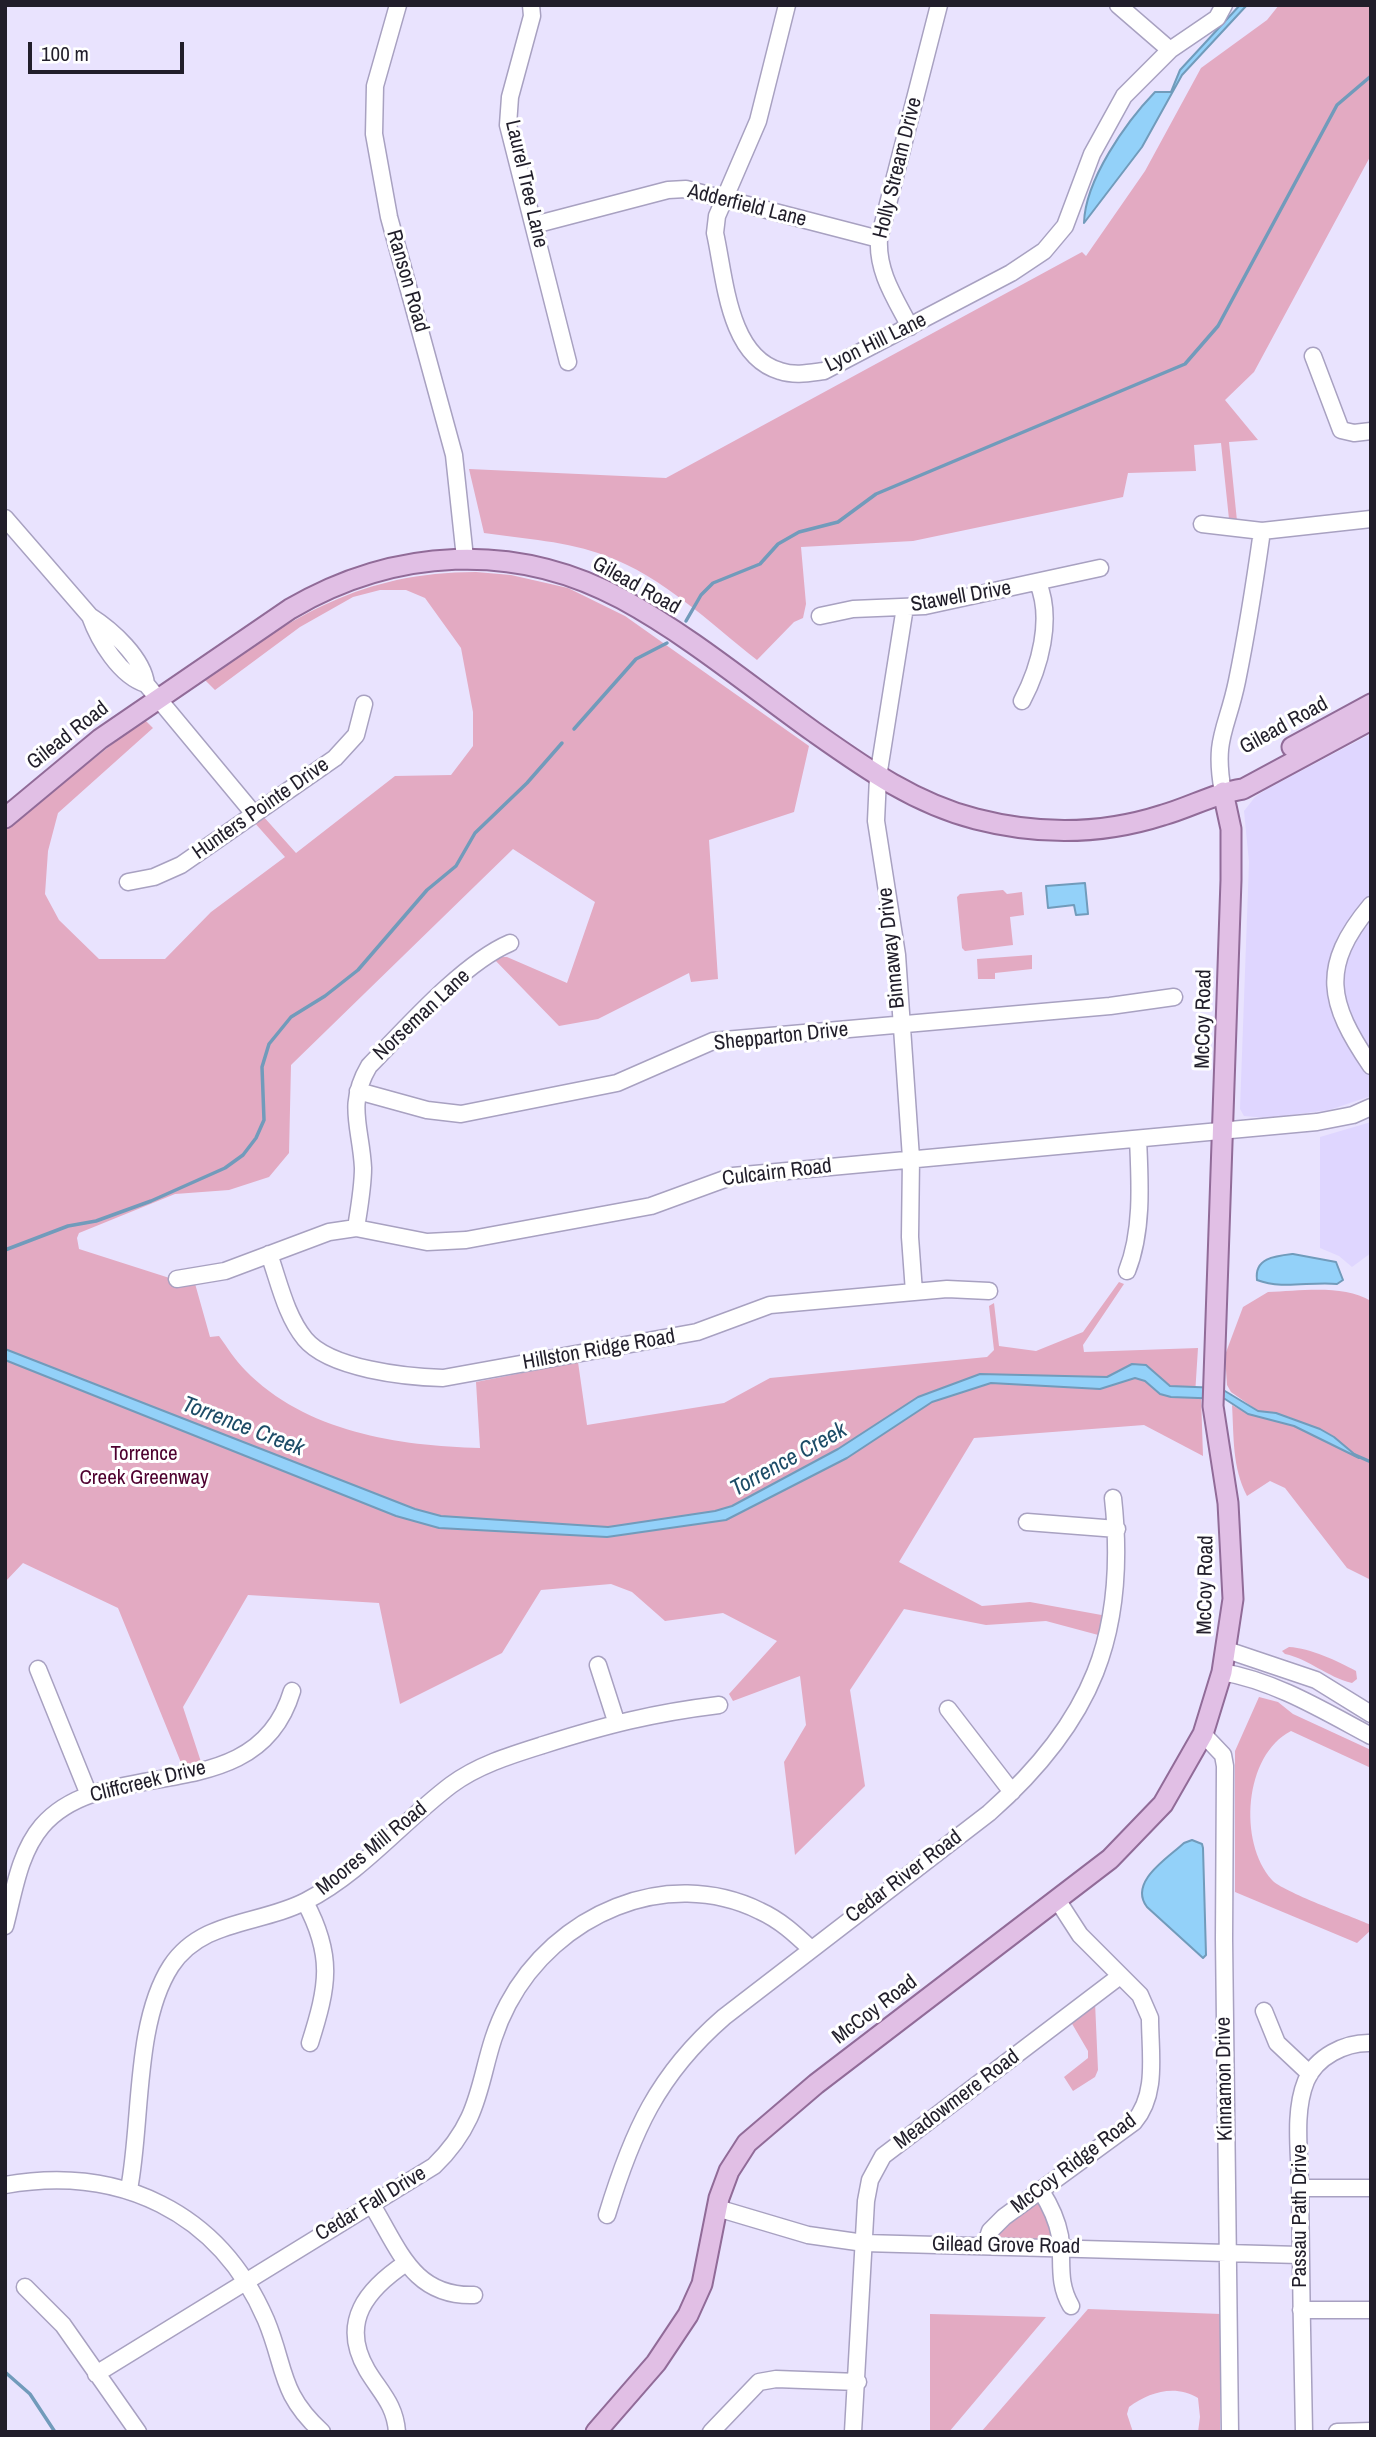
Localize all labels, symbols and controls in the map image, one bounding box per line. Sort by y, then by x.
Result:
scale bar [32,28,187,72]
text: 100 m [41,39,89,68]
street label: Holly Stream Drive [868,95,928,241]
street label: Laurel Tree Lane [499,118,553,250]
street label: Adderfield Lane [685,179,809,233]
street label: Ranson Road [380,227,434,335]
street label: Lyon Hill Lane [821,308,931,378]
street label: Gilead Road [588,552,684,620]
street label: Stawell Drive [909,576,1013,618]
street label: Gilead Road [1236,692,1332,760]
street label: Gilead Road [22,696,114,776]
street label: Hunters Pointe Drive [188,753,334,865]
street label: Binnaway Drive [873,886,911,1010]
street label: Norseman Lane [369,964,475,1066]
street label: McCoy Road [1191,969,1217,1069]
street label: Shepparton Drive [713,1017,849,1057]
street label: Culcairn Road [721,1154,833,1192]
street label: Hillston Ridge Road [521,1324,677,1376]
water label: Torrence Creek [178,1391,308,1463]
water label: Torrence Creek [726,1417,852,1503]
park label: Torrence Creek Greenway [79,1441,209,1491]
street label: McCoy Road [1193,1535,1219,1635]
street label: Cliffcreek Drive [88,1755,208,1809]
street label: Moores Mill Road [312,1797,432,1901]
street label: Cedar River Road [841,1825,967,1929]
street label: McCoy Road [828,1970,922,2050]
street label: Kinnamon Drive [1211,2017,1239,2141]
street label: Meadowmere Road [889,2045,1025,2155]
street label: McCoy Ridge Road [1006,2109,1142,2219]
street label: Passau Path Drive [1287,2144,1313,2288]
street label: Cedar Fall Drive [311,2161,431,2247]
street label: Gilead Grove Road [932,2232,1080,2260]

